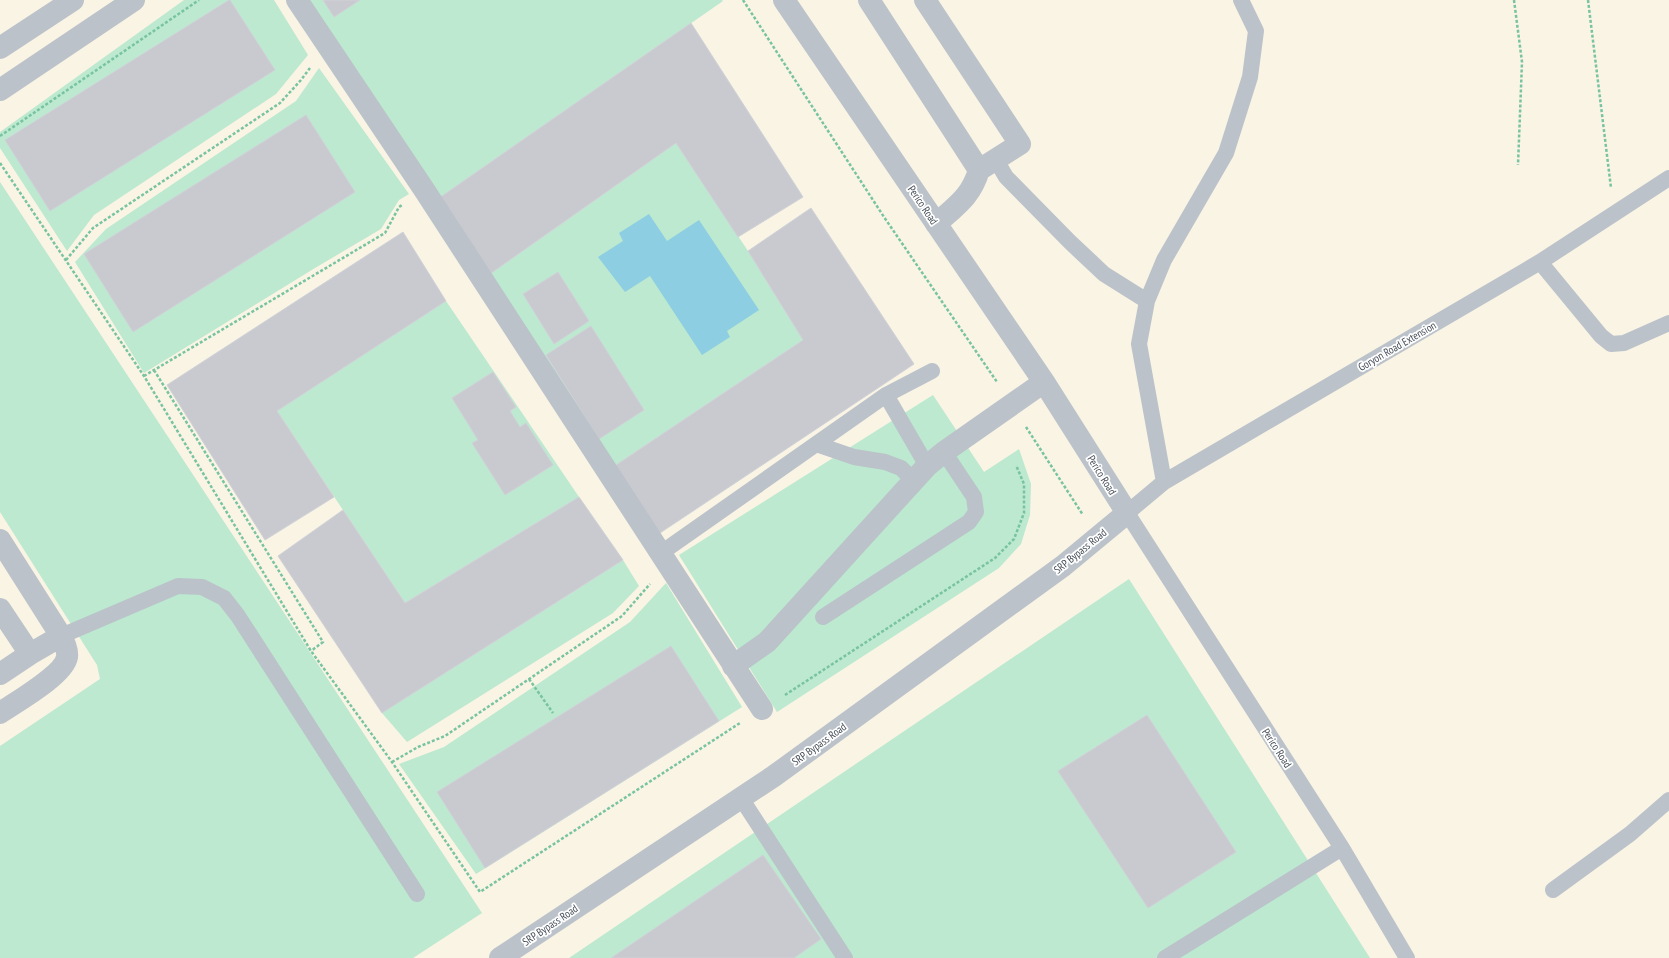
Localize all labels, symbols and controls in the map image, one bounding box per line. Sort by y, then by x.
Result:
street label: Perico Road [905,183,941,227]
street label: Goryon Road Extension [1356,318,1439,374]
street label: Perico Road [1084,453,1120,498]
street label: SRP Bypass Road [1051,525,1109,577]
street label: SRP Bypass Road [789,719,849,768]
street label: Perico Road [1259,726,1295,771]
street label: SRP Bypass Road [520,901,581,949]

